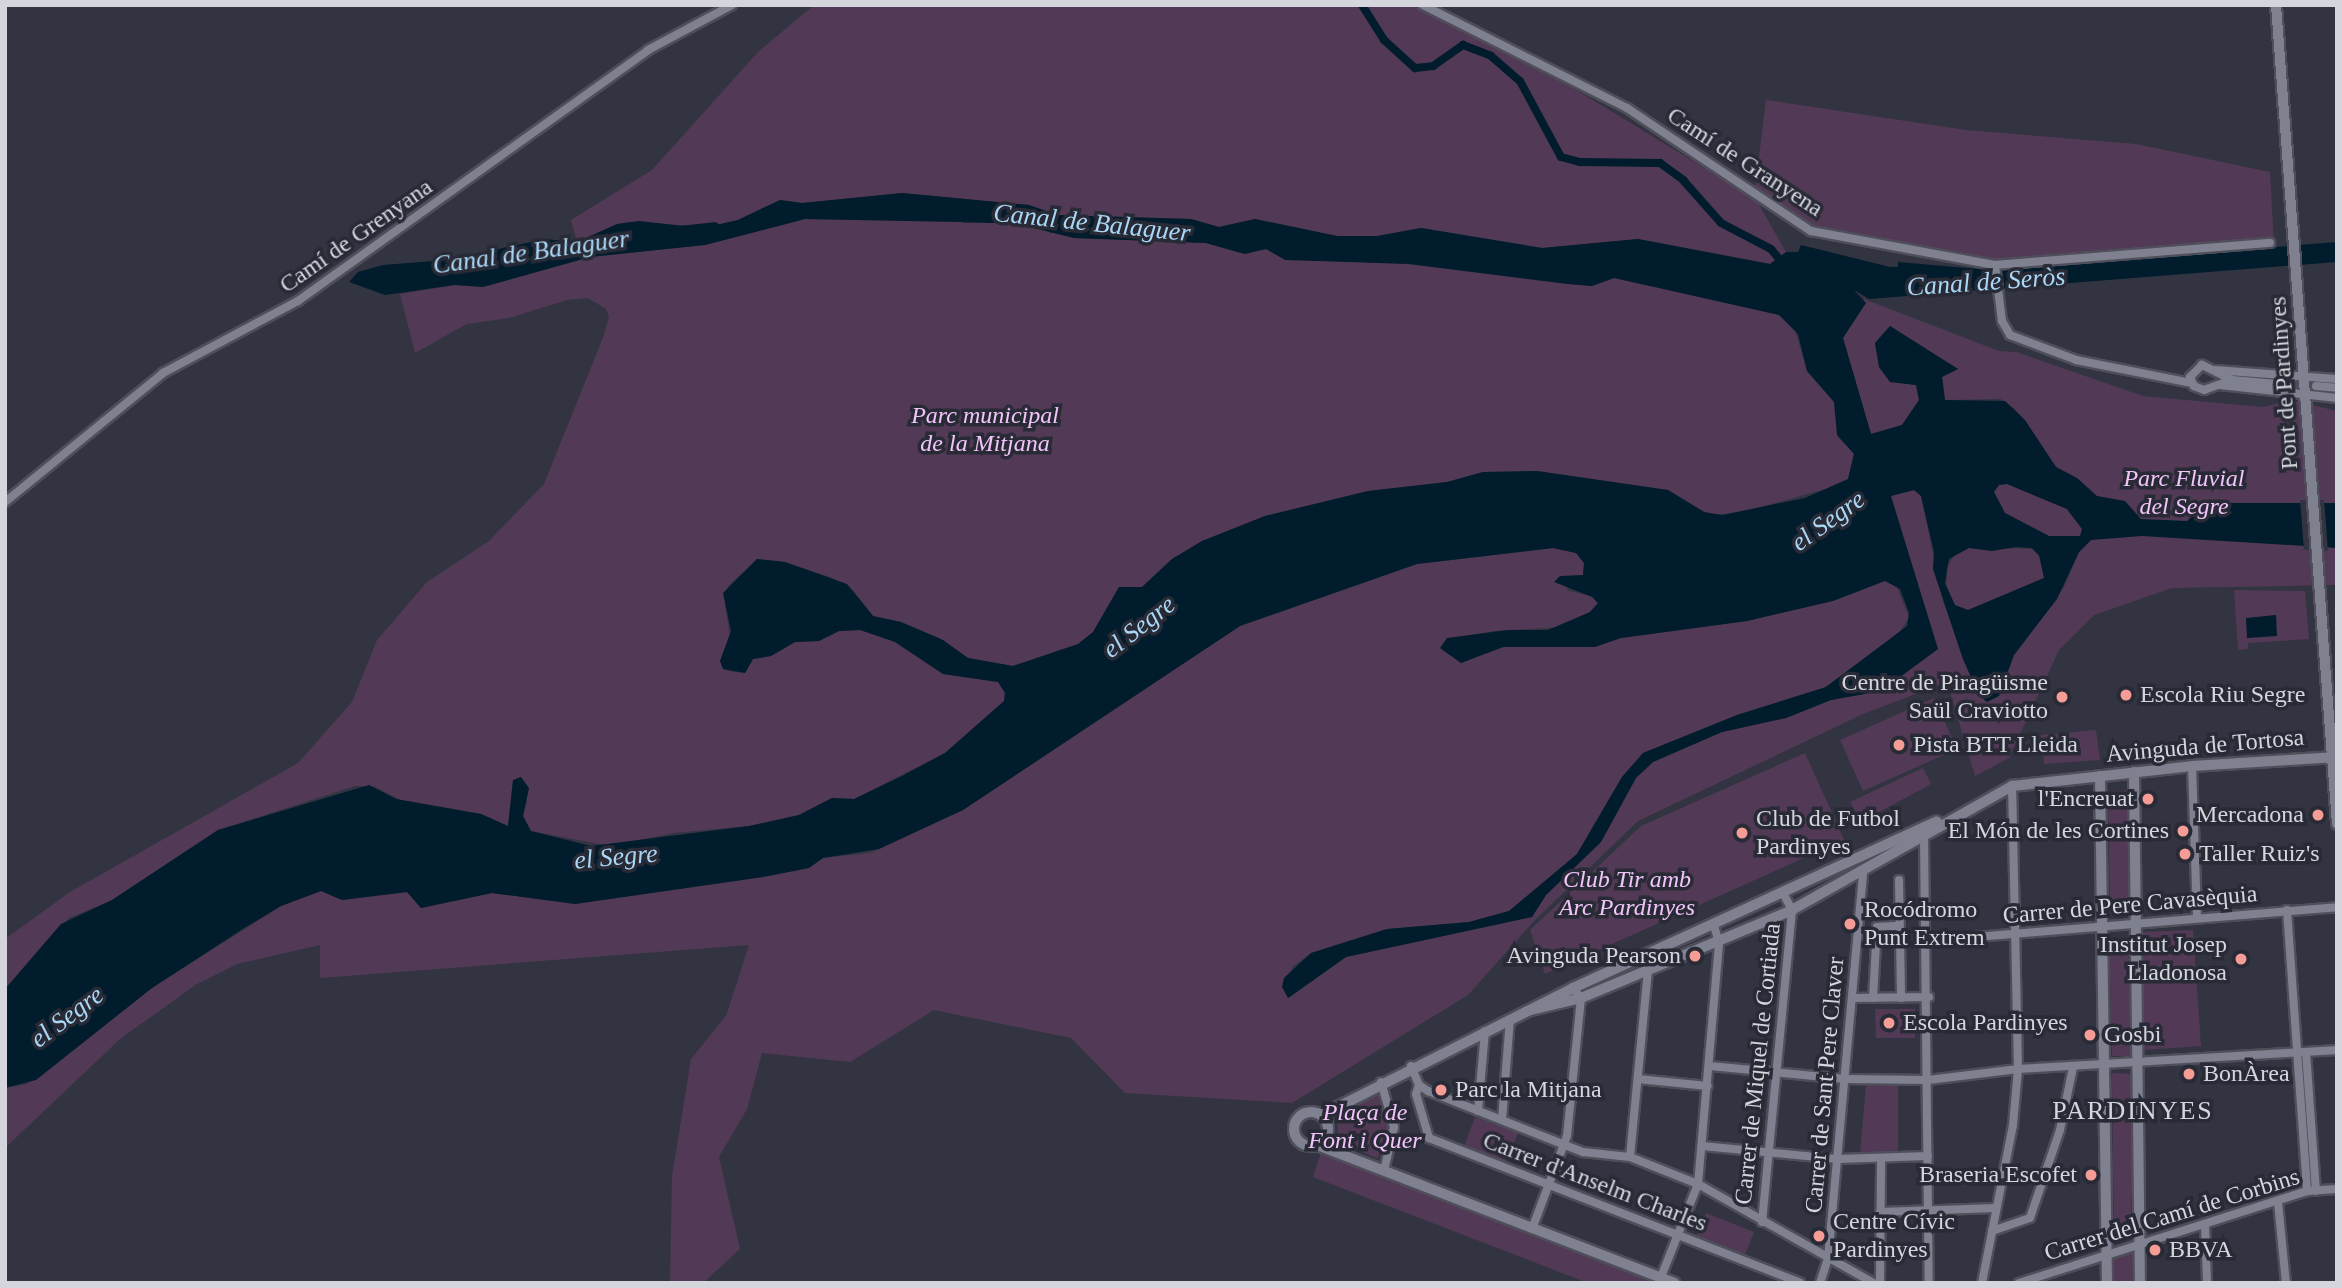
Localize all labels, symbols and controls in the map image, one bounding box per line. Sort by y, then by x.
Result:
street label: Camí de Granyena [1662,101,1828,223]
street label: Camí de Grenyana [274,173,438,299]
water label: Canal de Balaguer [992,197,1192,249]
water label: Canal de Balaguer [431,223,631,281]
water label: Canal de Seròs [1906,261,2066,303]
street label: Pont de Pardinyes [2264,296,2304,470]
park label: Parc municipal de la Mitjana [911,402,1059,458]
park label: Parc Fluvial del Segre [2123,465,2245,521]
water label: el Segre [1785,484,1871,558]
water label: el Segre [1096,589,1182,665]
place label: Centre de Piragüisme Saül Craviotto [1841,669,2048,725]
place label: Escola Riu Segre [2140,681,2305,709]
marker: Escola Riu Segre [2118,687,2134,703]
marker: Centre de Piragüisme Saül Craviotto [2054,689,2070,705]
street label: Avinguda de Tortosa [2105,723,2305,769]
place label: Pista BTT Lleida [1913,731,2078,759]
marker: Pista BTT Lleida [1891,737,1907,753]
place label: l'Encreuat [2038,785,2134,813]
marker: l'Encreuat [2140,791,2156,807]
place label: Mercadona [2196,801,2304,829]
place label: Club de Futbol Pardinyes [1756,805,1900,861]
marker: Mercadona [2310,807,2326,823]
place label: El Món de les Cortines [1948,817,2169,845]
marker: El Món de les Cortines [2175,823,2191,839]
marker: Club de Futbol Pardinyes [1734,825,1750,841]
water label: el Segre [573,838,659,876]
place label: Taller Ruiz's [2199,840,2320,868]
marker: Taller Ruiz's [2177,846,2193,862]
park label: Club Tir amb Arc Pardinyes [1559,866,1695,922]
street label: Carrer de Pere Cavasèquia [2002,880,2258,930]
place label: Rocódromo Punt Extrem [1864,896,1985,952]
marker: Rocódromo Punt Extrem [1842,916,1858,932]
street label: Carrer de Miquel de Cortiada [1729,922,1787,1206]
place label: Institut Josep Lladonosa [2100,931,2227,987]
place label: Avinguda Pearson [1506,942,1681,970]
marker: Avinguda Pearson [1687,948,1703,964]
marker: Institut Josep Lladonosa [2233,951,2249,967]
street label: Carrer de Sant Pere Claver [1799,956,1851,1214]
water label: el Segre [24,979,110,1055]
place label: Escola Pardinyes [1903,1009,2068,1037]
marker: Escola Pardinyes [1881,1015,1897,1031]
place label: Gosbi [2104,1021,2161,1049]
marker: Gosbi [2082,1027,2098,1043]
place label: BonÀrea [2203,1060,2290,1088]
marker: BonÀrea [2181,1066,2197,1082]
place label: Parc la Mitjana [1455,1076,1602,1104]
marker: Parc la Mitjana [1433,1082,1449,1098]
district label: PARDINYES [2053,1095,2213,1127]
park label: Plaça de Font i Quer [1308,1099,1422,1155]
street label: Carrer d'Anselm Charles [1479,1126,1711,1238]
place label: Braseria Escofet [1919,1161,2077,1189]
street label: Carrer del Camí de Corbins [2041,1162,2303,1268]
marker: Braseria Escofet [2083,1167,2099,1183]
place label: Centre Cívic Pardinyes [1833,1208,1955,1264]
marker: Centre Cívic Pardinyes [1811,1228,1827,1244]
place label: BBVA [2169,1236,2233,1264]
marker: BBVA [2147,1242,2163,1258]

